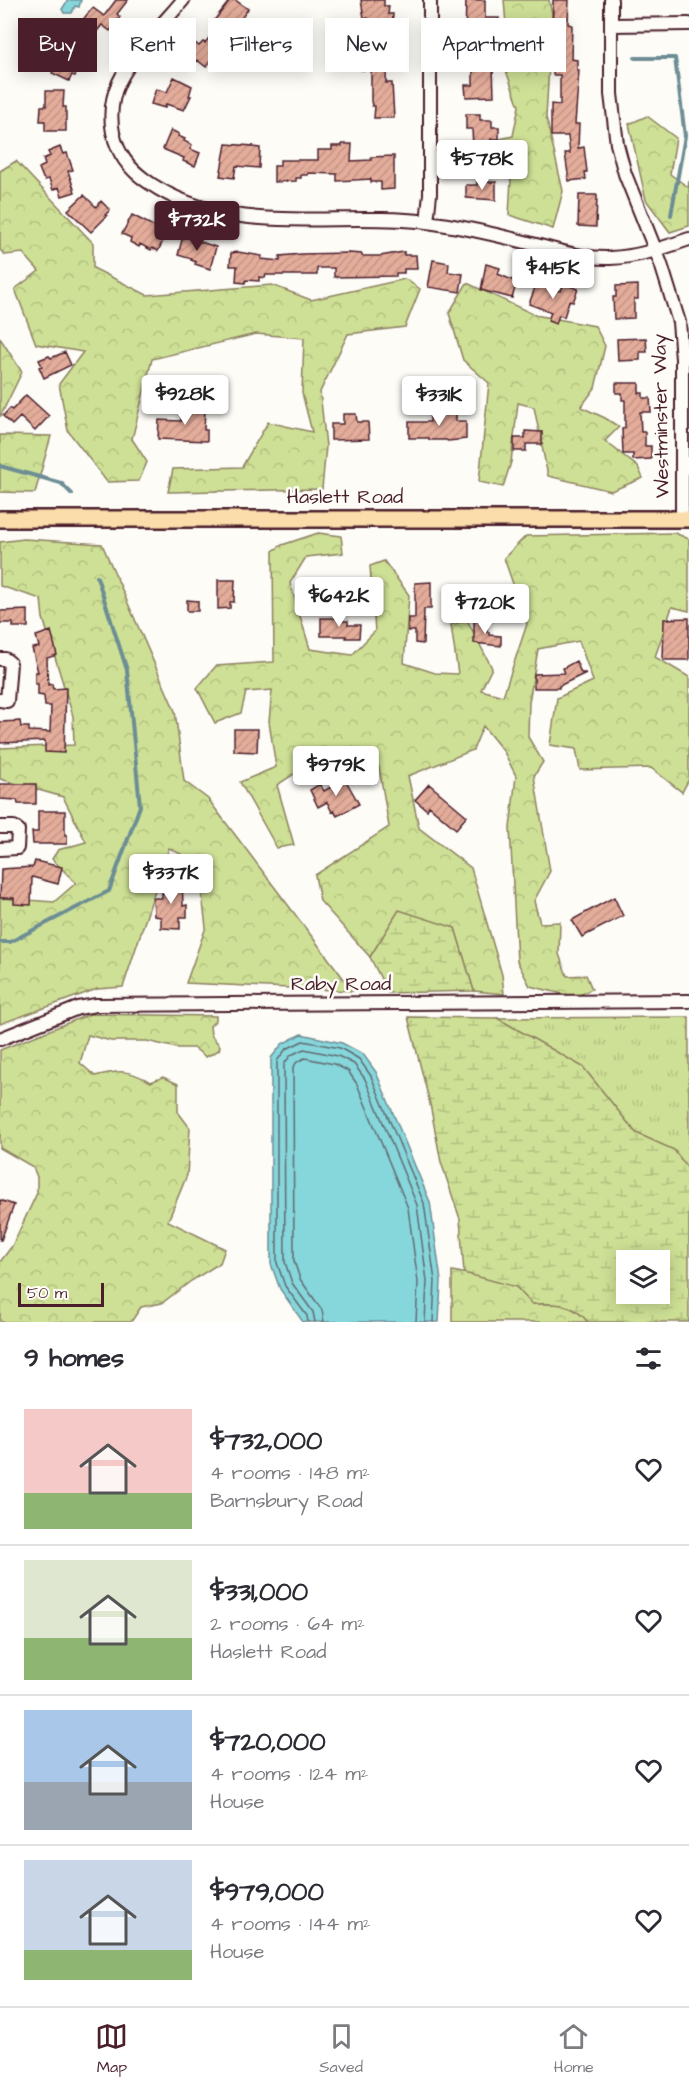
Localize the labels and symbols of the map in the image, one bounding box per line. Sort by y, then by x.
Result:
pin: $578K [440,140,524,191]
pin: $732K [155,201,239,252]
pin: $415K [511,249,595,300]
street label: Westminster Way [646,334,677,498]
pin: $928K [143,375,227,426]
pin: $331K [397,376,481,427]
street label: Haslett Road [287,483,403,511]
pin: $642K [297,577,381,628]
pin: $720K [443,584,527,635]
pin: $979K [294,746,378,797]
pin: $337K [129,854,213,905]
street label: Raby Road [291,970,391,999]
scale bar [18,1280,104,1308]

